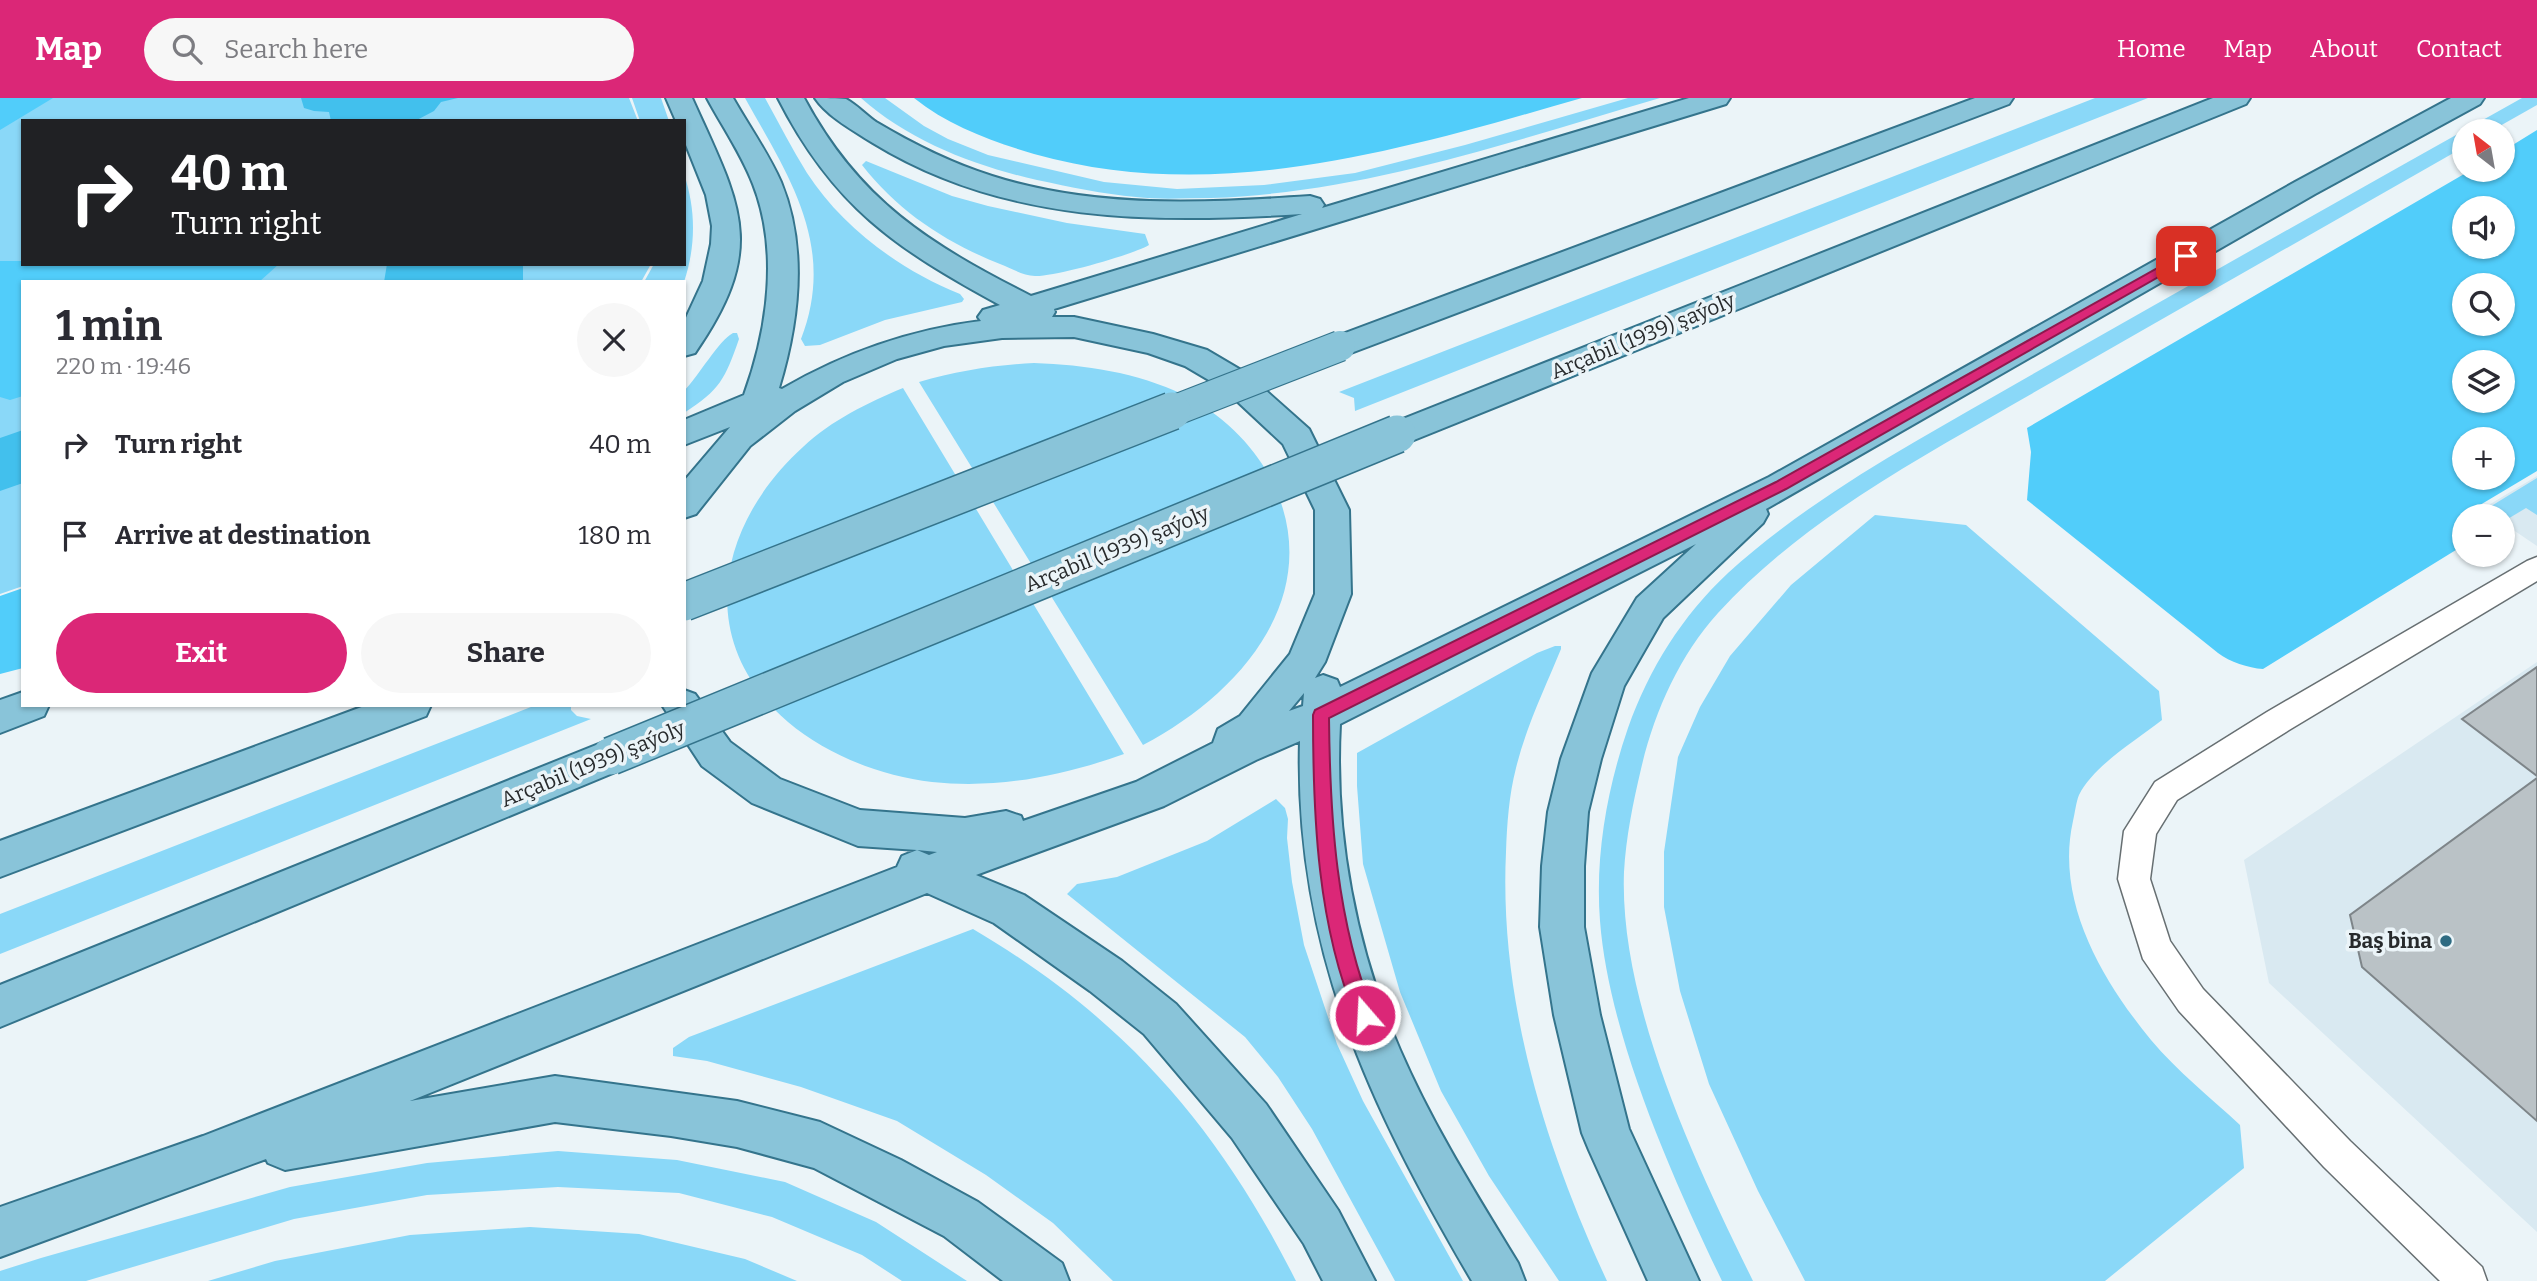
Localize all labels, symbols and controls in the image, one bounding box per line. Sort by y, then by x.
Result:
search box [144,18,634,81]
text: Map [35,29,102,69]
icon: search [168,30,206,68]
text: Search here [224,34,368,65]
text: Home [2117,35,2186,63]
text: Map [2224,35,2272,63]
text: About [2310,35,2378,63]
text: Contact [2416,35,2502,63]
north arrow [2452,119,2515,182]
map controls [2452,119,2515,567]
text: 40 m [171,144,288,203]
icon: right [56,147,147,238]
button: sound [2452,196,2515,259]
text: Turn right [171,204,322,242]
pin [2156,226,2216,286]
icon: arrive [2167,237,2205,275]
button: search [2452,273,2515,336]
street label: Arçabil (1939) şaýoly [1547,287,1740,385]
text: 1 min [56,301,162,351]
button: close [577,303,651,377]
button: layers [2452,350,2515,413]
text: 220 m · 19:46 [56,352,191,380]
icon: right [56,426,94,464]
button: + [2452,427,2515,490]
text: Turn right [115,429,242,460]
text: 40 m [589,429,651,460]
street label: Arçabil (1939) şaýoly [1021,500,1214,598]
button: − [2452,504,2515,567]
icon: arrive [56,517,94,555]
text: Arrive at destination [115,520,370,551]
text: 180 m [578,520,651,551]
button: Exit [56,613,347,693]
button: Share [361,613,651,693]
street label: Arçabil (1939) şaýoly [497,715,690,813]
place label: Baş bina [2348,928,2432,954]
marker: Baş bina [2438,933,2454,949]
position arrow [1328,978,1402,1052]

